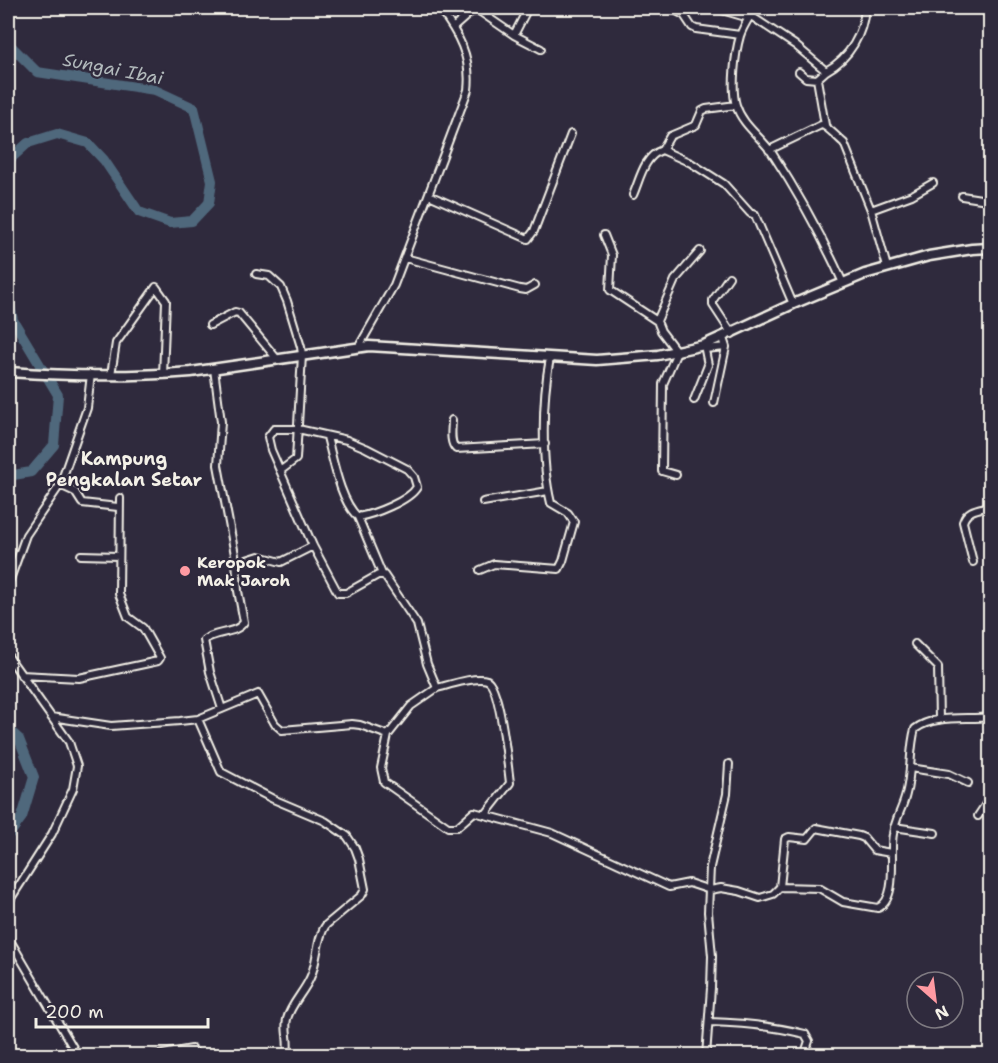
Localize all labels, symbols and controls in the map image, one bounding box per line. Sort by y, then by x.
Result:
water label: Sungai Ibai [61,48,166,91]
district label: Kampung Pengkalan Setar [46,447,203,492]
place label: Keropok Mak Jaroh [197,552,291,591]
marker: Keropok Mak Jaroh [178,564,192,578]
north arrow [905,970,965,1030]
scale bar [36,991,208,1029]
text: 200 m [45,1000,104,1024]
text: N [931,1001,952,1025]

